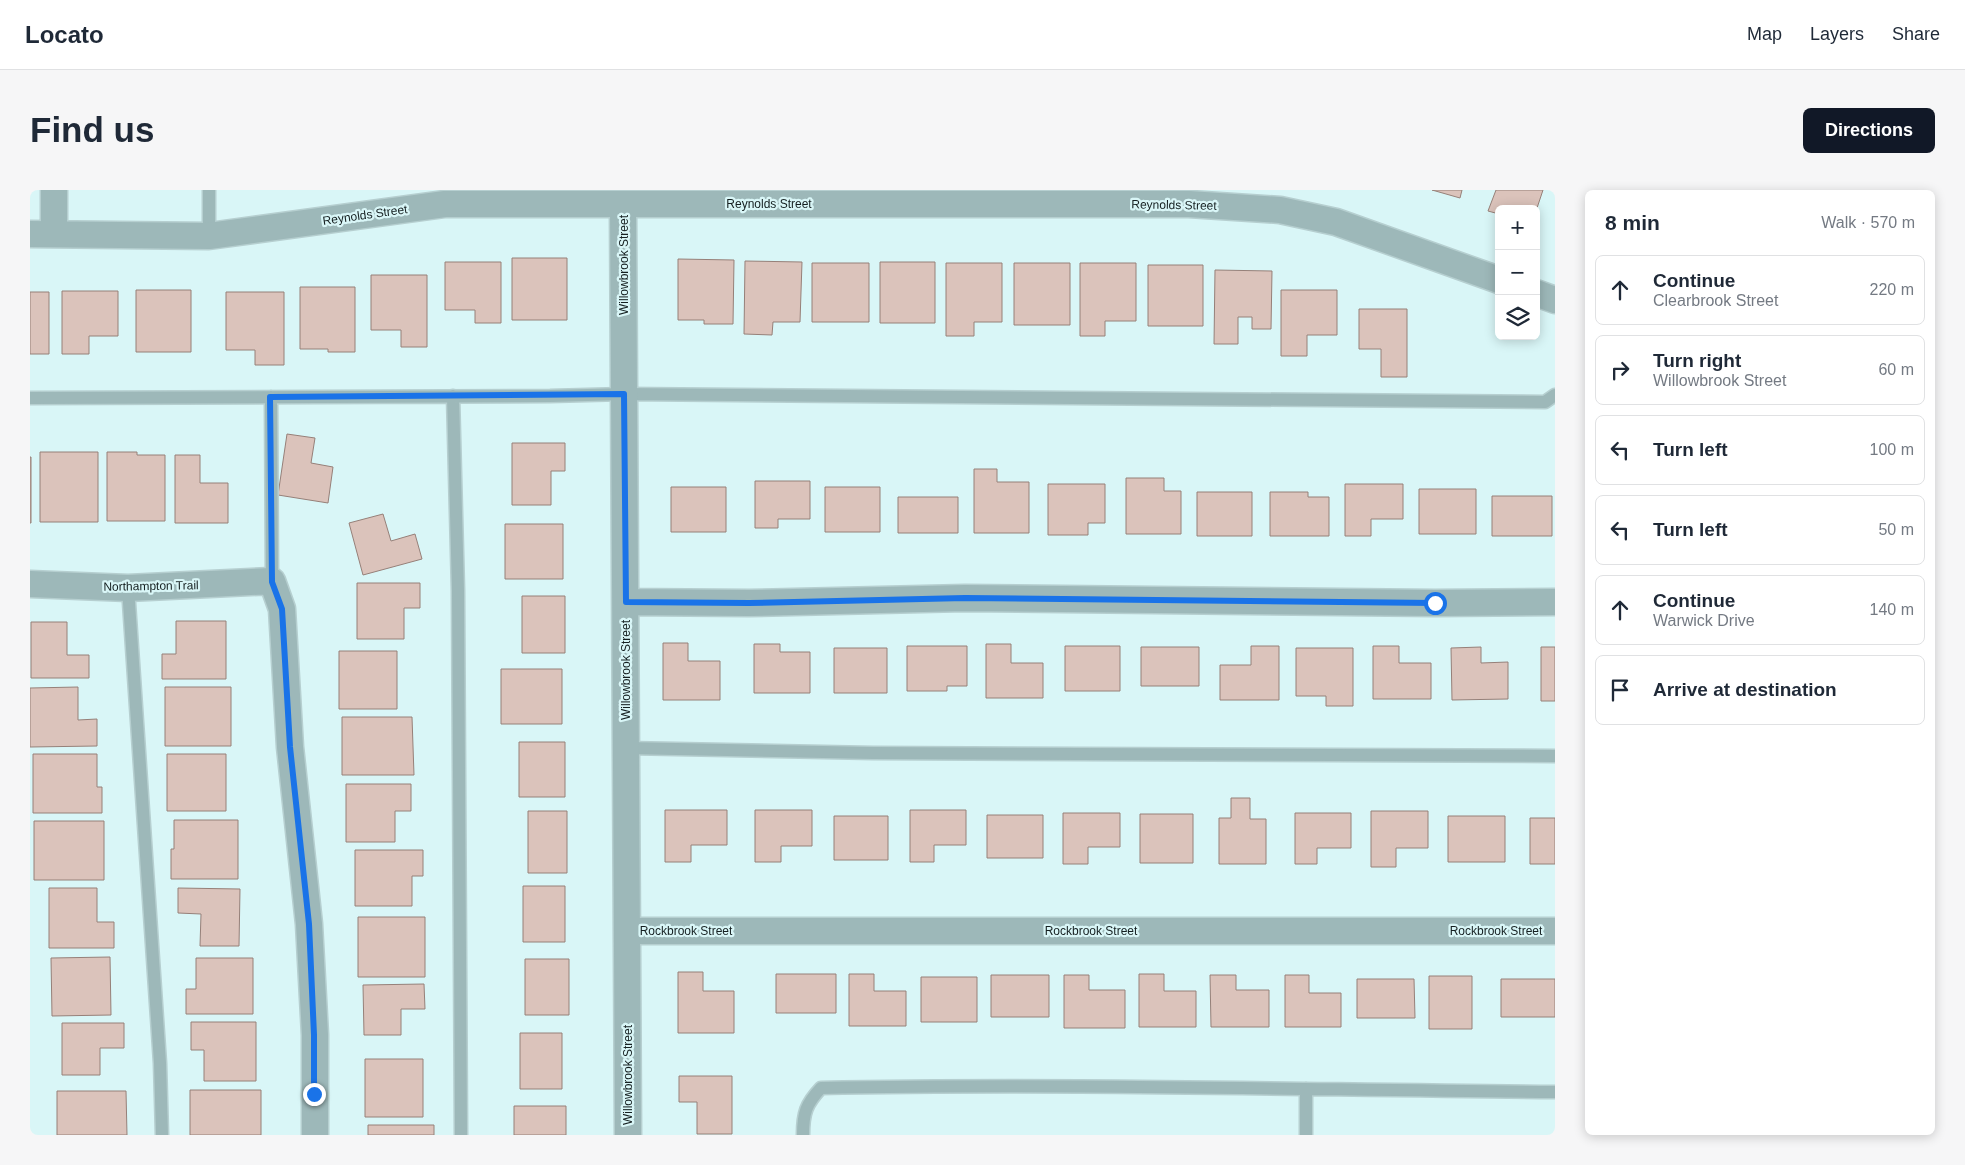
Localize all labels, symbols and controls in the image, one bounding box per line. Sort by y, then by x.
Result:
text: Locato [25,21,104,48]
text: Map [1747,24,1782,44]
text: Layers [1810,24,1864,44]
text: Share [1892,24,1940,44]
button: Directions [1803,108,1935,153]
text: Find us [30,110,154,149]
street label: Reynolds Street [726,197,812,211]
street label: Reynolds Street [1131,197,1217,213]
street label: Reynolds Street [322,202,409,228]
map controls [1495,205,1540,340]
button: + [1495,205,1540,250]
text: 8 min [1605,211,1660,234]
street label: Willowbrook Street [617,214,631,315]
text: Walk · 570 m [1821,214,1915,231]
button: − [1495,250,1540,295]
text: Continue [1653,270,1735,291]
icon: ahead [1606,276,1634,304]
text: 220 m [1870,281,1914,298]
text: Clearbrook Street [1653,292,1778,309]
button: layers [1495,295,1540,340]
text: Turn right [1653,350,1741,371]
icon: right [1606,356,1634,384]
text: 60 m [1878,361,1914,378]
text: Willowbrook Street [1653,372,1786,389]
icon: left [1606,436,1634,464]
text: Turn left [1653,439,1728,460]
text: 100 m [1870,441,1914,458]
icon: left [1606,516,1634,544]
text: Turn left [1653,519,1728,540]
text: 50 m [1878,521,1914,538]
street label: Northampton Trail [103,578,199,594]
text: Continue [1653,590,1735,611]
route start [1424,592,1447,615]
icon: ahead [1606,596,1634,624]
text: 140 m [1870,601,1914,618]
text: Warwick Drive [1653,612,1755,629]
street label: Willowbrook Street [619,619,633,720]
icon: arrive [1606,676,1634,704]
text: Arrive at destination [1653,679,1837,700]
street label: Rockbrook Street [640,924,733,938]
street label: Rockbrook Street [1045,924,1138,938]
street label: Rockbrook Street [1450,924,1543,938]
street label: Willowbrook Street [621,1024,635,1125]
route end [303,1083,326,1106]

